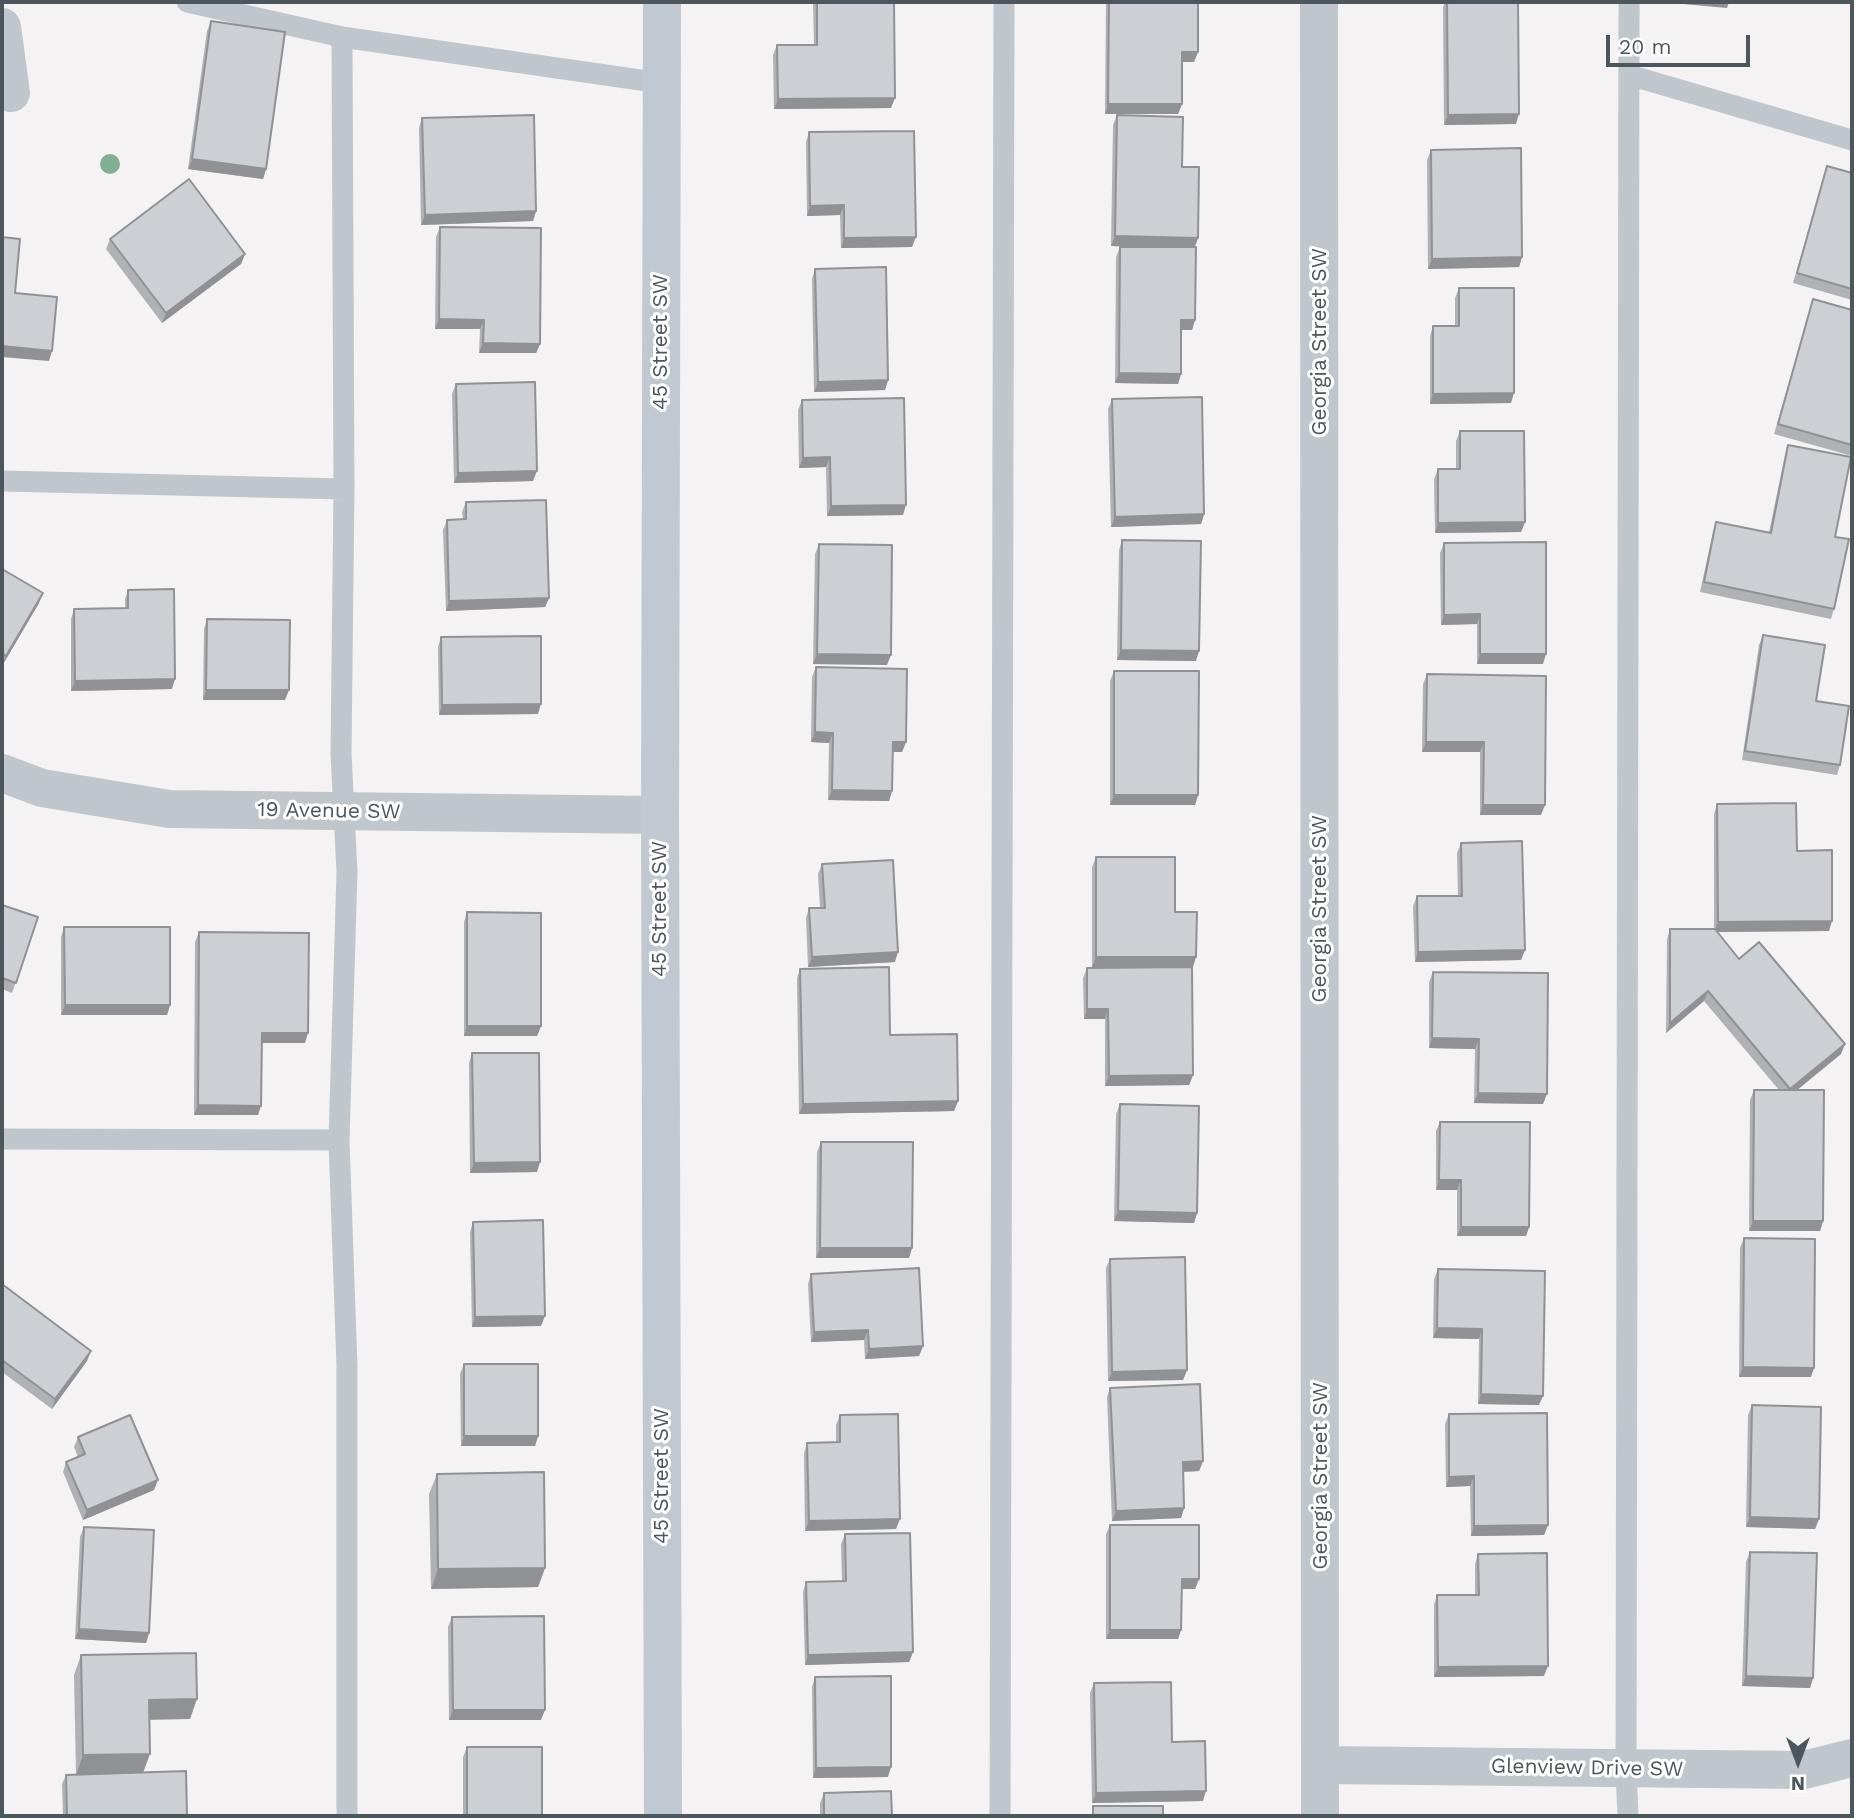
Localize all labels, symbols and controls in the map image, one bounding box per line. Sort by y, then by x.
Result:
scale bar [1609,21,1752,65]
text: 20 m [1619,34,1671,59]
street label: Georgia Street SW [1307,248,1333,436]
street label: 45 Street SW [648,274,674,410]
street label: 19 Avenue SW [257,797,401,825]
street label: Georgia Street SW [1307,815,1333,1003]
street label: 45 Street SW [647,841,673,977]
street label: Georgia Street SW [1308,1382,1334,1570]
street label: 45 Street SW [649,1408,675,1544]
north arrow [1763,1727,1833,1797]
street label: Glenview Drive SW [1491,1754,1683,1782]
text: N [1791,1772,1805,1795]

